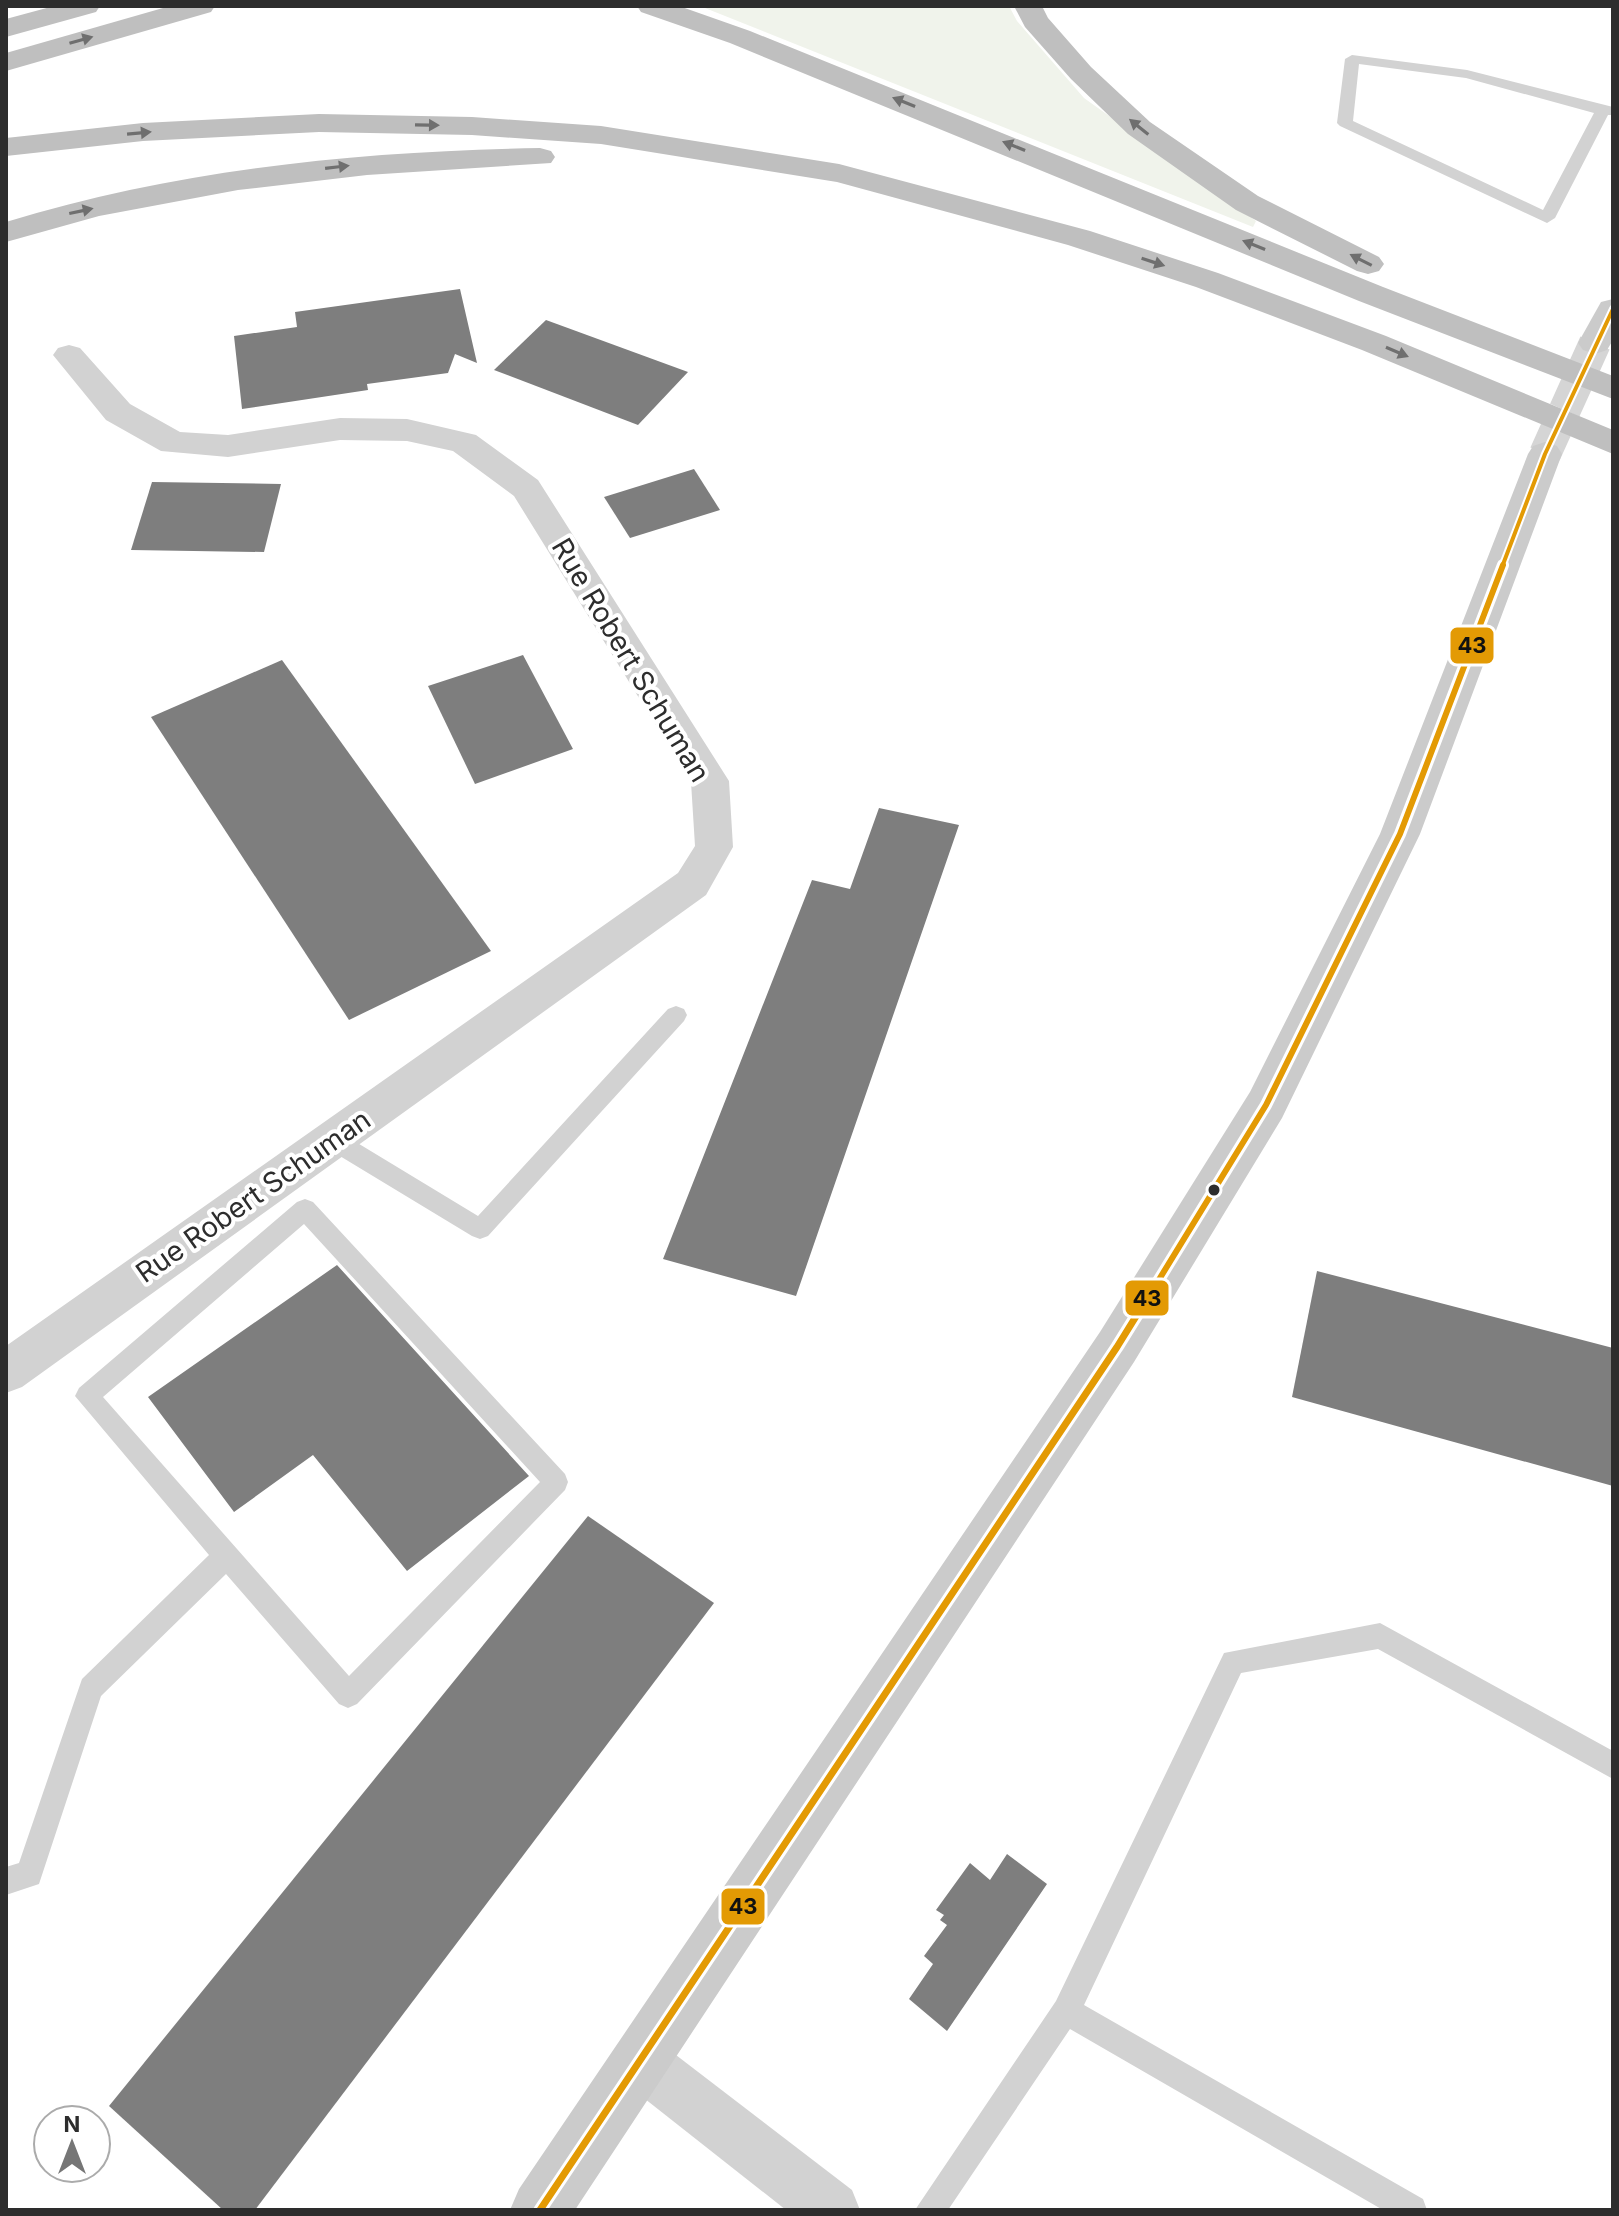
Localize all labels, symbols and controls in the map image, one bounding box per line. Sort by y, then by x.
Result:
one-way arrow [69,34,94,46]
one-way arrow [892,95,916,108]
one-way arrow [415,119,440,131]
one-way arrow [1129,119,1149,136]
one-way arrow [127,126,152,139]
one-way arrow [1002,140,1026,153]
one-way arrow [325,160,350,173]
one-way arrow [69,204,94,217]
one-way arrow [1242,239,1266,252]
one-way arrow [1350,254,1373,267]
one-way arrow [1142,257,1166,269]
one-way arrow [1385,346,1409,359]
street label: Rue Robert Schuman [545,532,717,788]
line badge: 43 [1449,626,1495,665]
text: 43 [1457,632,1487,658]
street label: Rue Robert Schuman [129,1102,377,1290]
unlabelled marker [1206,1182,1222,1198]
line badge: 43 [1124,1279,1170,1317]
text: 43 [1132,1285,1162,1311]
line badge: 43 [720,1887,766,1926]
text: 43 [728,1893,758,1919]
north arrow [32,2104,112,2184]
text: N [64,2111,80,2137]

